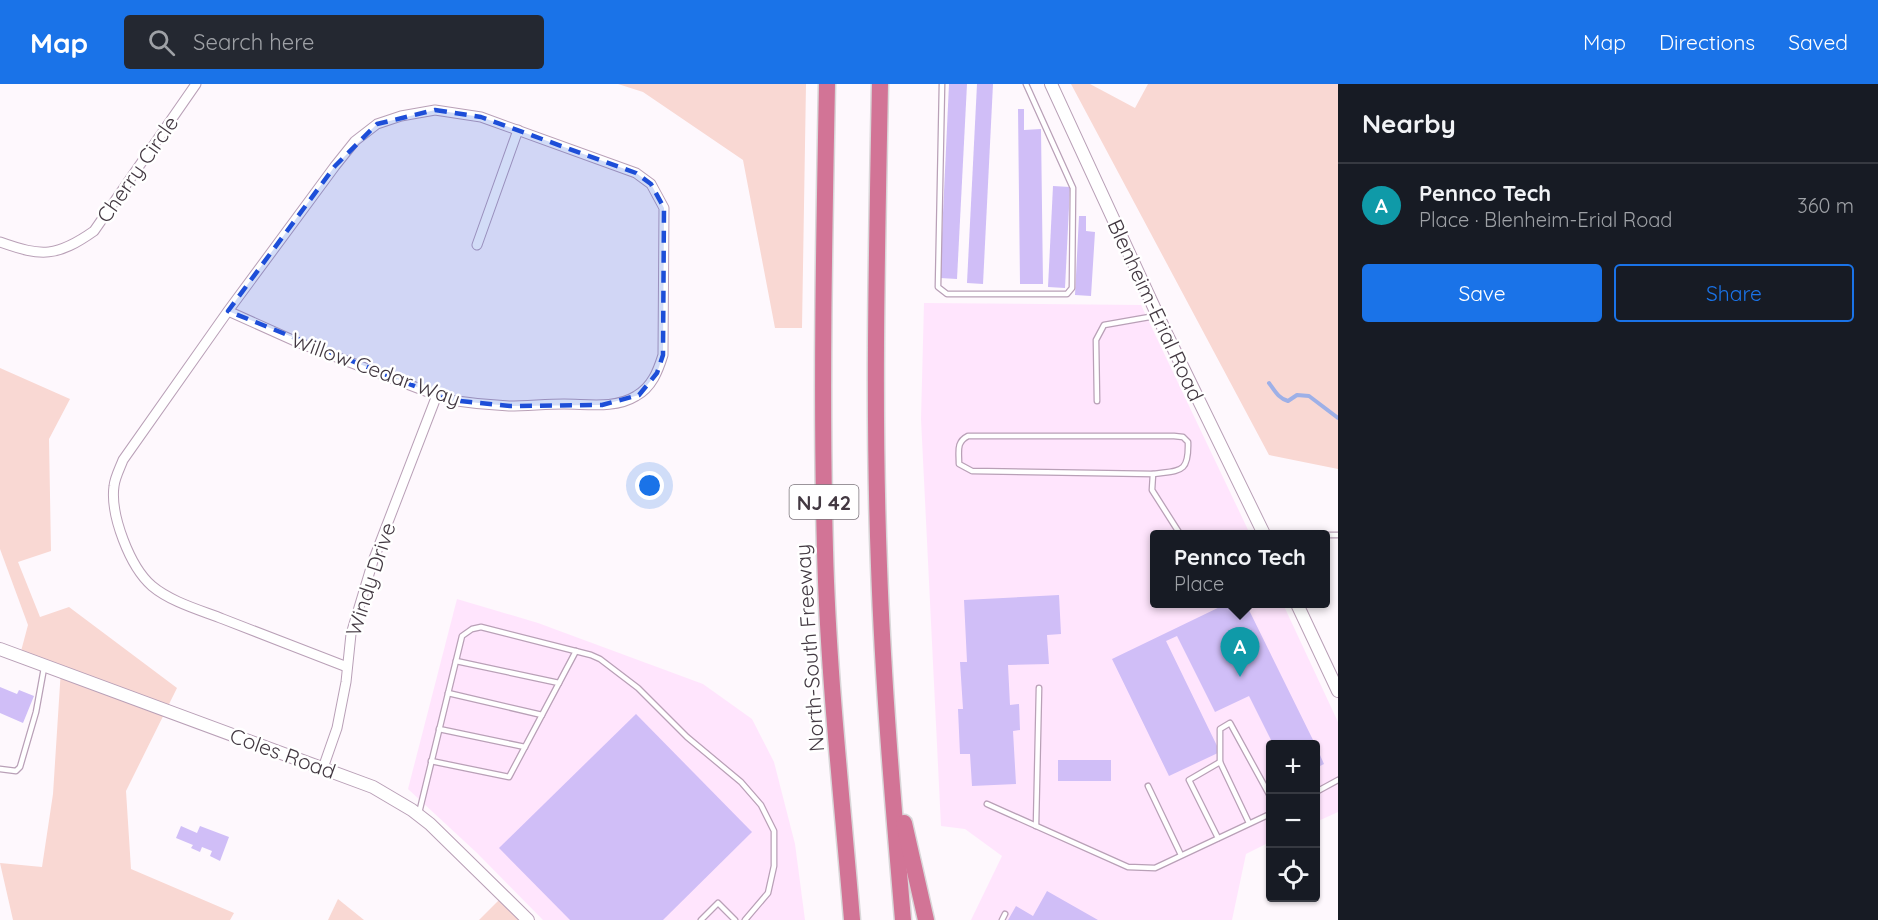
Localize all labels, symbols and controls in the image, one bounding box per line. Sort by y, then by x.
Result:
search box [124,15,544,69]
text: Map [30,25,88,60]
icon: search [145,26,178,59]
text: Search here [193,28,315,56]
text: Map [1583,29,1626,55]
text: Directions [1659,29,1755,55]
text: Saved [1788,29,1848,55]
text: Nearby [1362,107,1456,140]
street label: Cherry Circle [91,111,183,227]
text: Pennco Tech [1419,179,1551,207]
text: A [1375,193,1388,218]
text: 360 m [1797,193,1854,218]
text: Place · Blenheim-Erial Road [1419,207,1672,232]
street label: Blenheim-Erial Road [1102,215,1210,405]
button: Save [1362,264,1602,322]
button: Share [1614,264,1854,322]
street label: Willow Cedar Way [288,326,464,412]
your location [635,471,664,500]
road number: NJ 42 [790,485,858,519]
street label: Windy Drive [339,519,401,639]
popup [1150,530,1330,608]
street label: North-South Freeway [789,543,829,753]
text: Pennco Tech [1174,543,1306,571]
text: Place [1174,571,1224,596]
pin: A [1220,628,1260,677]
street label: Coles Road [227,722,339,784]
map controls [1266,740,1320,902]
button: + [1266,740,1320,794]
button: − [1266,794,1320,848]
button: locate [1266,848,1320,902]

